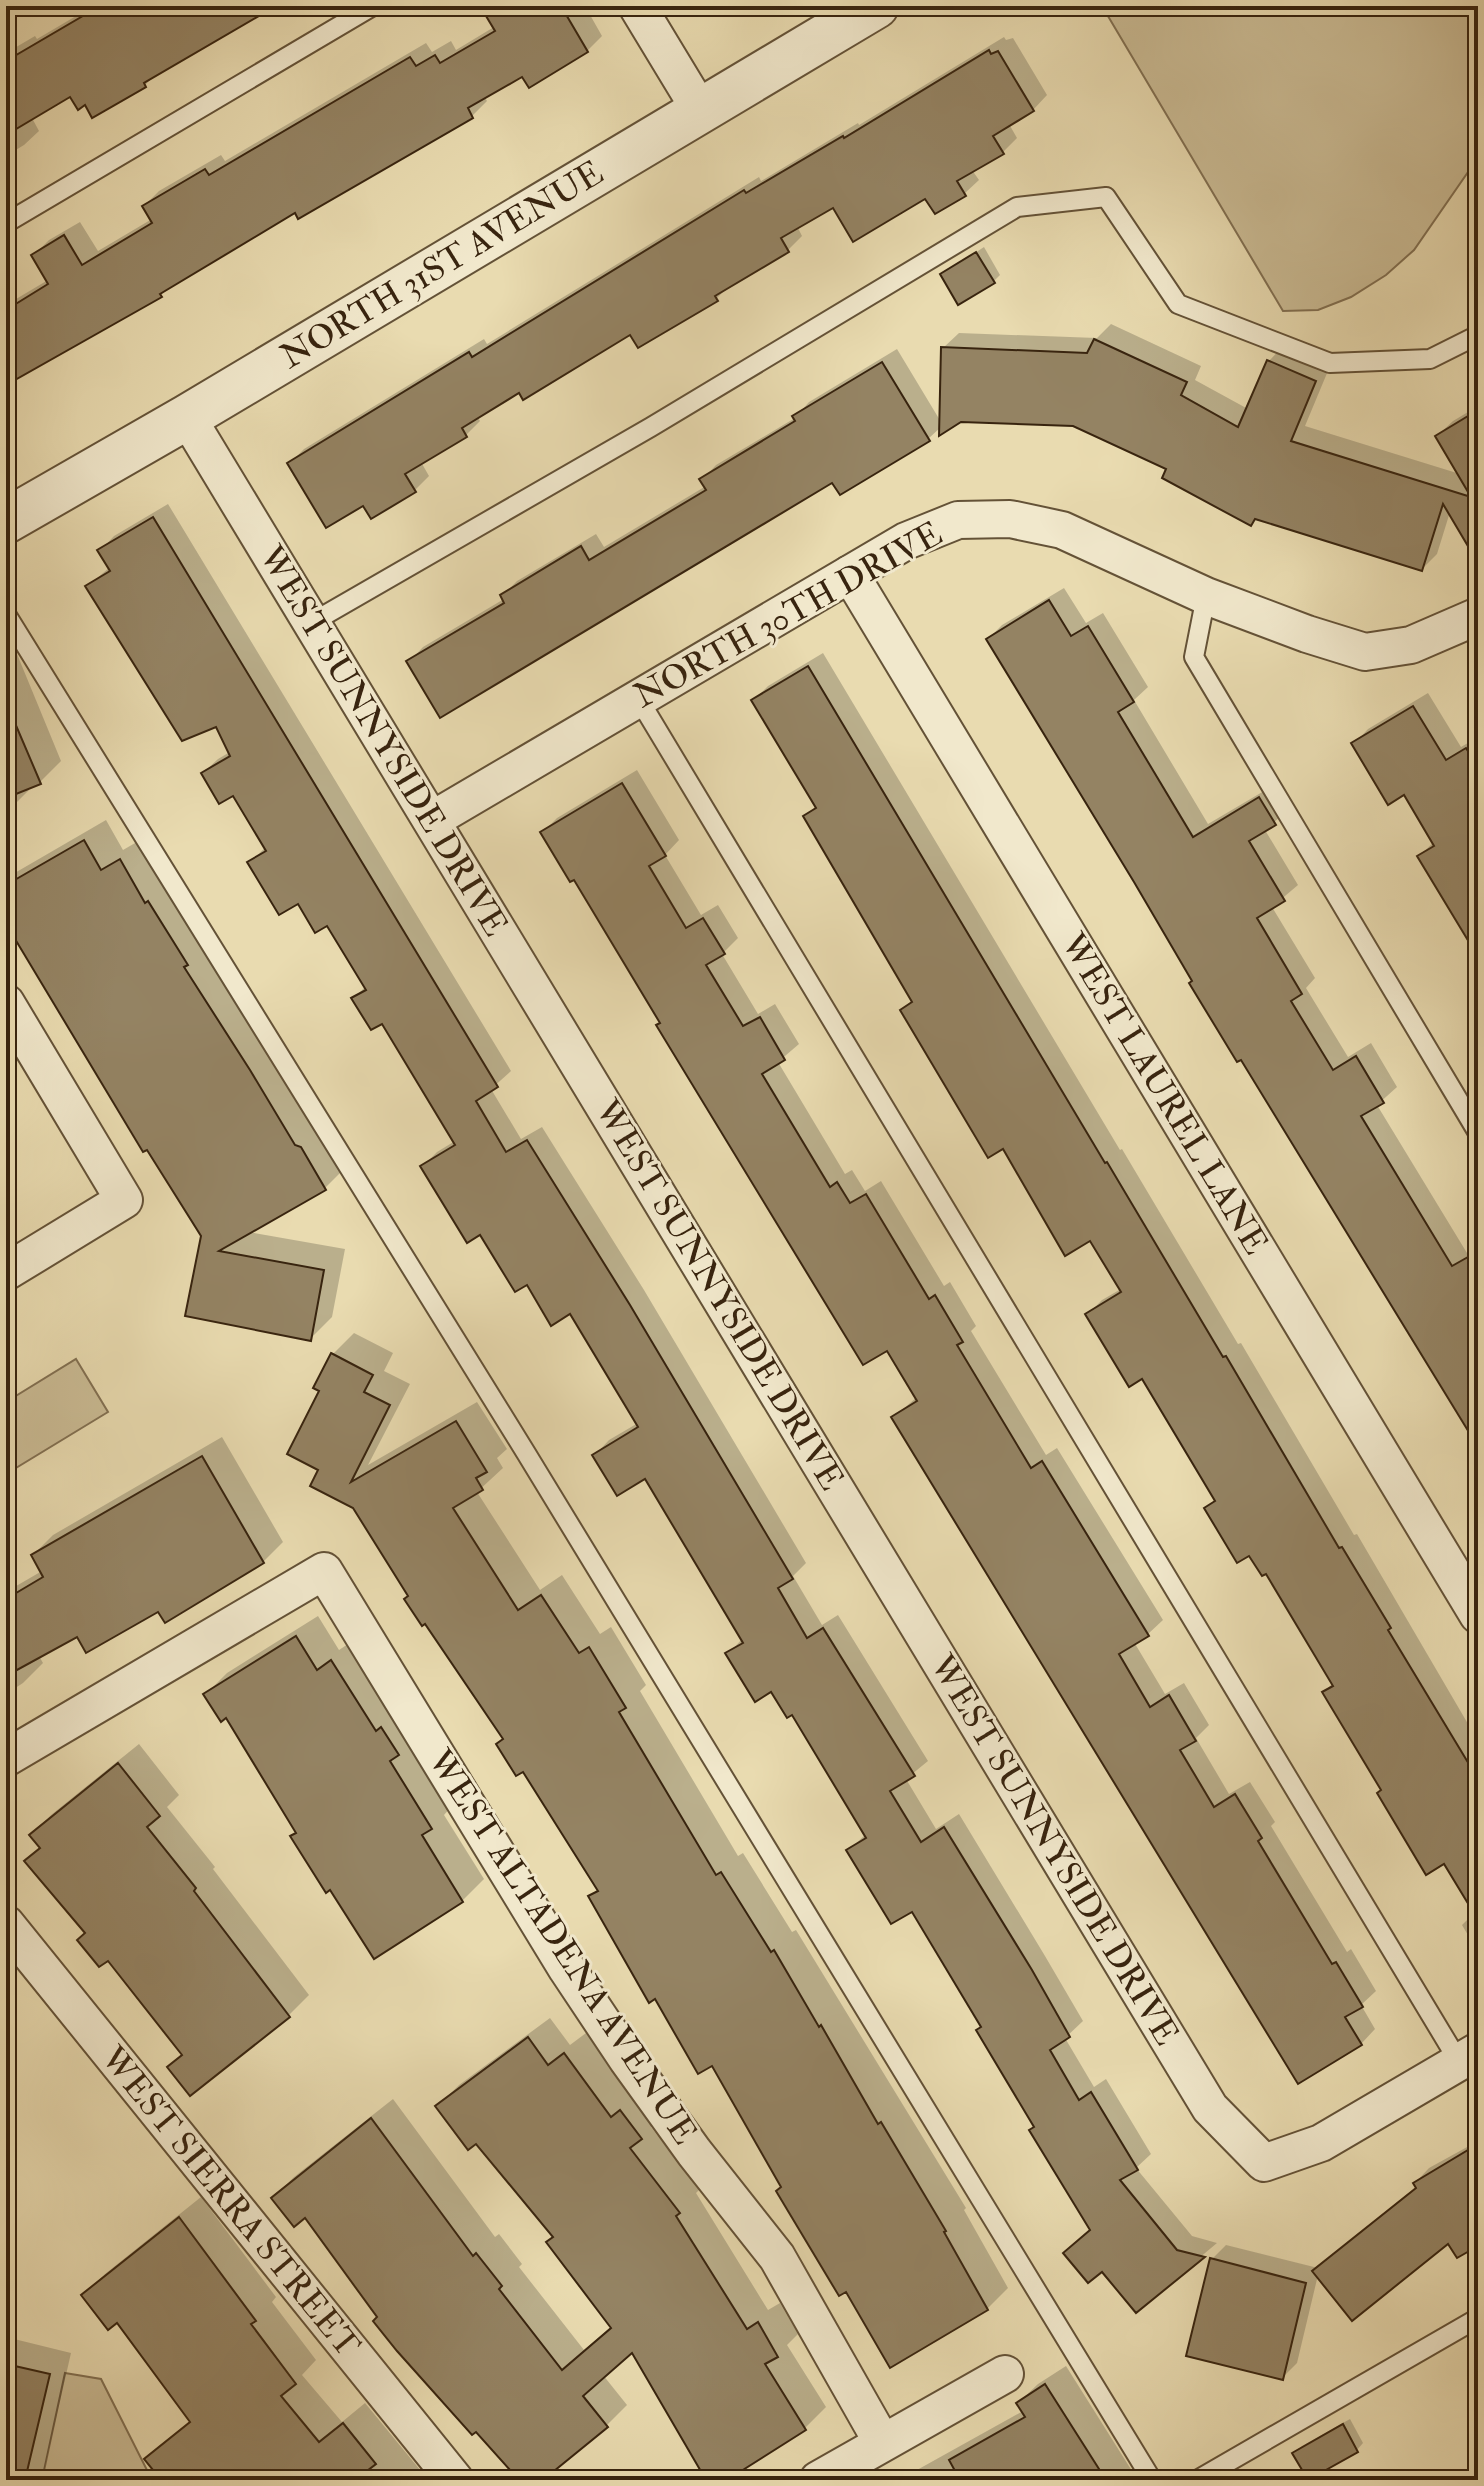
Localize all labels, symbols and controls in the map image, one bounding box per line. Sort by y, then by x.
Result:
street label: NORTH 31ST AVENUE [273,152,611,378]
street label: NORTH 30TH DRIVE [626,512,950,718]
street label: WEST SUNNYSIDE DRIVE [249,537,517,944]
street label: WEST LAUREL LANE [1050,925,1277,1263]
street label: WEST SUNNYSIDE DRIVE [585,1091,853,1498]
street label: WEST SUNNYSIDE DRIVE [920,1646,1188,2053]
street label: WEST ALTADENA AVENUE [418,1741,706,2152]
street label: WEST SIERRA STREET [91,2037,369,2366]

